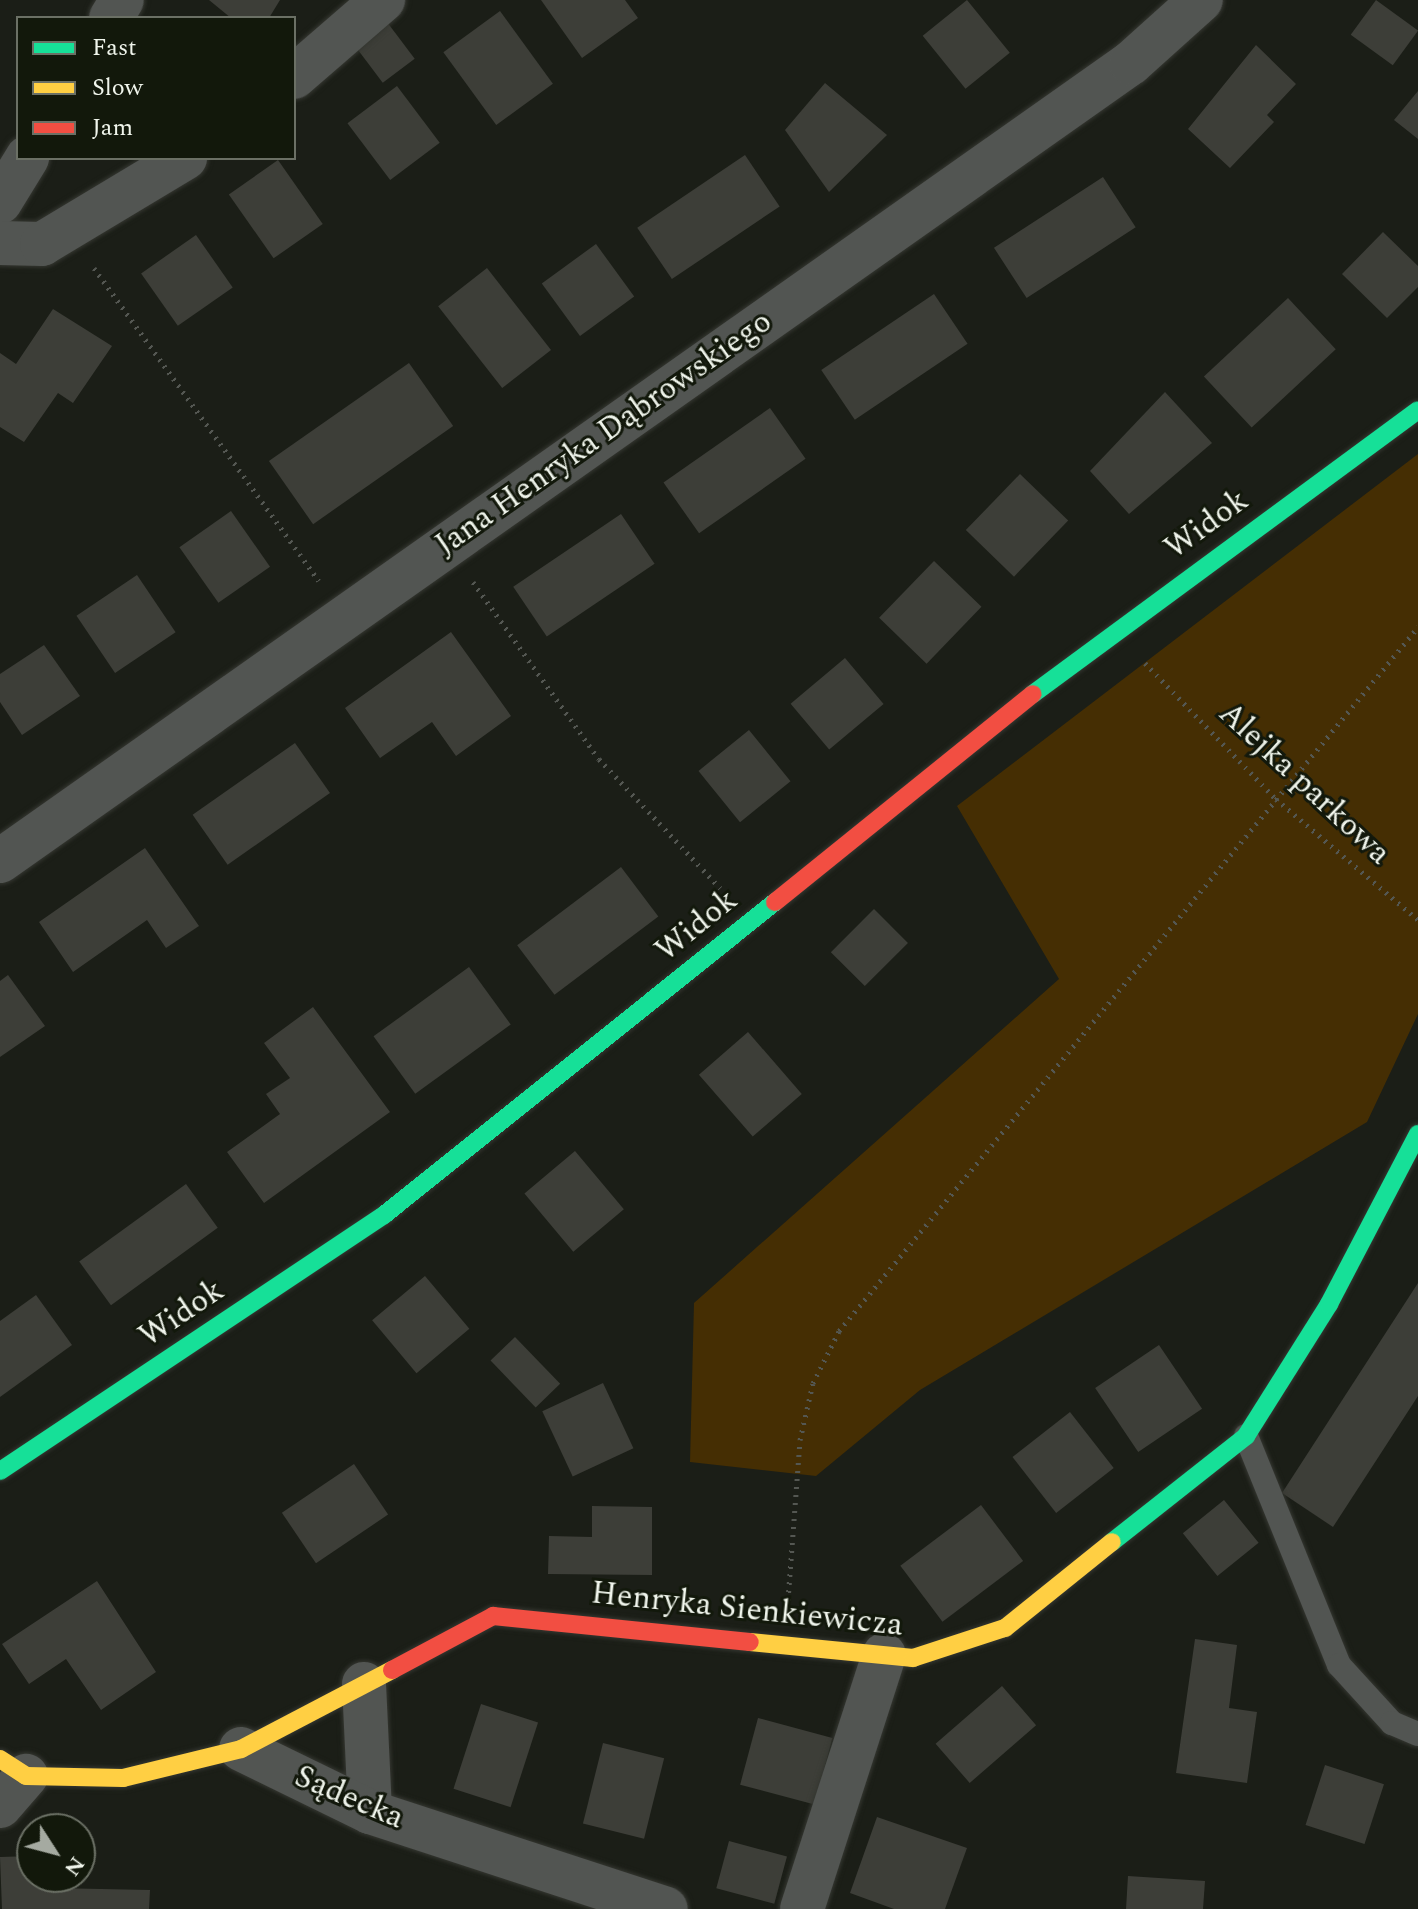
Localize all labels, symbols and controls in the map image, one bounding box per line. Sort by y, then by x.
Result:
legend [16,16,296,160]
text: Fast [92,30,137,66]
text: Slow [92,70,143,106]
text: Jam [92,110,133,146]
street label: Jana Henryka Dąbrowskiego [428,303,780,565]
street label: Widok [1158,482,1256,568]
street label: Alejka parkowa [1210,695,1398,873]
street label: Widok [648,881,746,971]
street label: Widok [132,1272,232,1356]
street label: Henryka Sienkiewicza [589,1575,905,1645]
street label: Sądecka [289,1758,409,1838]
north arrow [16,1813,96,1893]
text: N [56,1849,93,1883]

